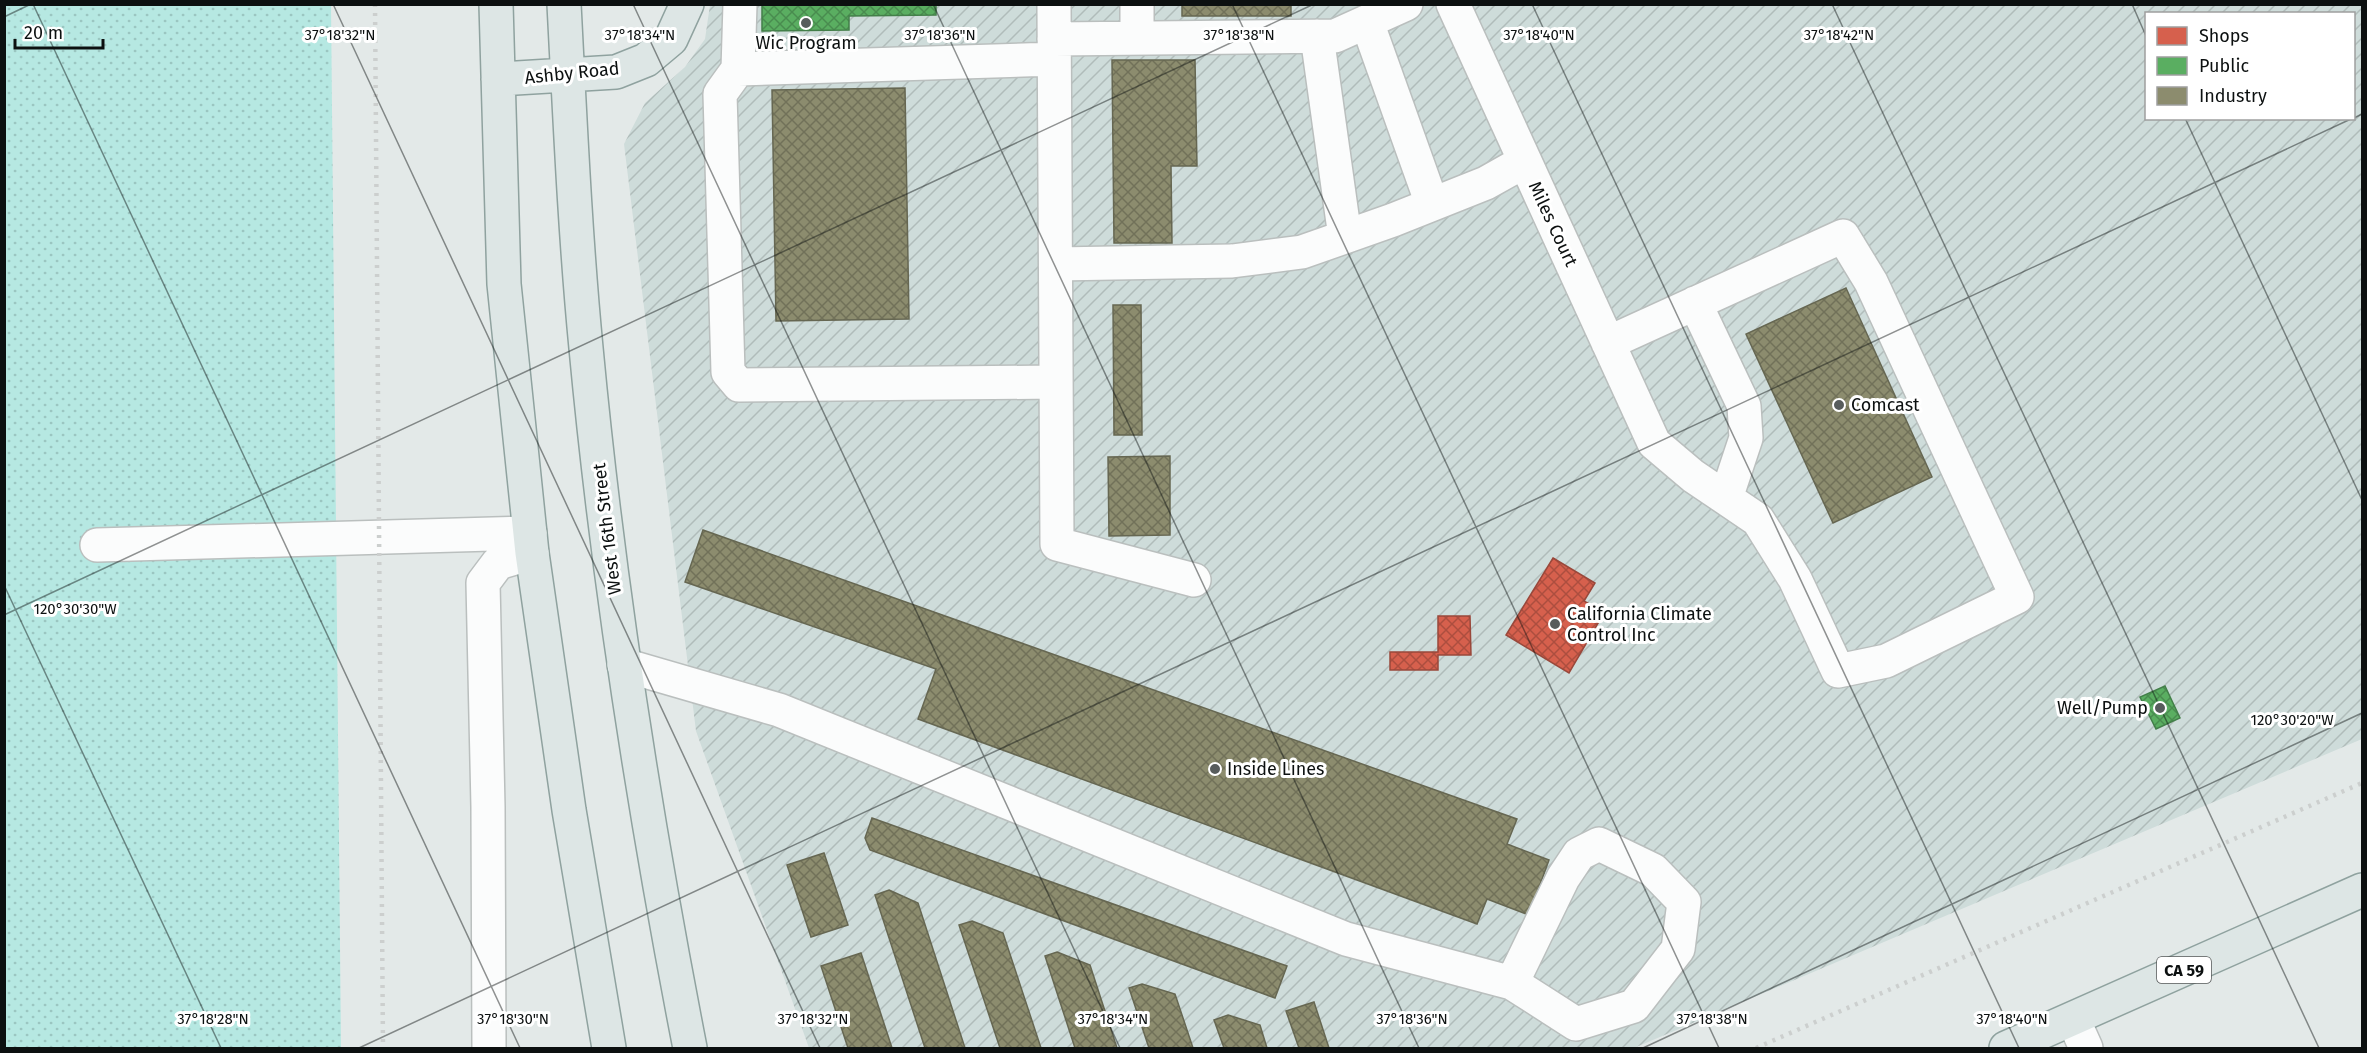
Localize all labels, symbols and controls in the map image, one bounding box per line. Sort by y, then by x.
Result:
scale bar [15,12,104,50]
legend [2145,12,2355,120]
marker: Wic Program [799,16,813,30]
text: 20 m [24,22,63,44]
text: Shops [2199,25,2249,47]
text: 37°18'32"N [305,26,375,44]
text: 37°18'34"N [605,26,675,44]
text: 37°18'36"N [904,26,976,44]
text: 37°18'38"N [1203,26,1275,44]
text: 37°18'40"N [1503,26,1575,44]
text: 37°18'42"N [1804,26,1874,44]
place label: Wic Program [755,32,857,54]
text: Public [2199,55,2249,77]
street label: Ashby Road [524,57,620,89]
text: Industry [2199,85,2267,107]
street label: Miles Court [1524,178,1582,271]
place label: Comcast [1851,394,1920,416]
marker: Comcast [1832,398,1846,412]
street label: West 16th Street [588,462,626,596]
text: 120°30'30"W [33,600,117,618]
place label: California Climate Control Inc [1567,603,1712,646]
marker: California Climate Control Inc [1548,617,1562,631]
place label: Well/Pump [2057,697,2148,719]
marker: Well/Pump [2153,701,2167,715]
text: 120°30'20"W [2250,711,2334,729]
place label: Inside Lines [1227,758,1325,780]
marker: Inside Lines [1208,762,1222,776]
road number: CA 59 [2157,957,2211,983]
text: 37°18'28"N [177,1010,249,1028]
text: 37°18'30"N [477,1010,549,1028]
text: 37°18'32"N [778,1010,848,1028]
text: 37°18'34"N [1078,1010,1148,1028]
text: 37°18'36"N [1376,1010,1448,1028]
text: 37°18'38"N [1676,1010,1748,1028]
text: 37°18'40"N [1976,1010,2048,1028]

